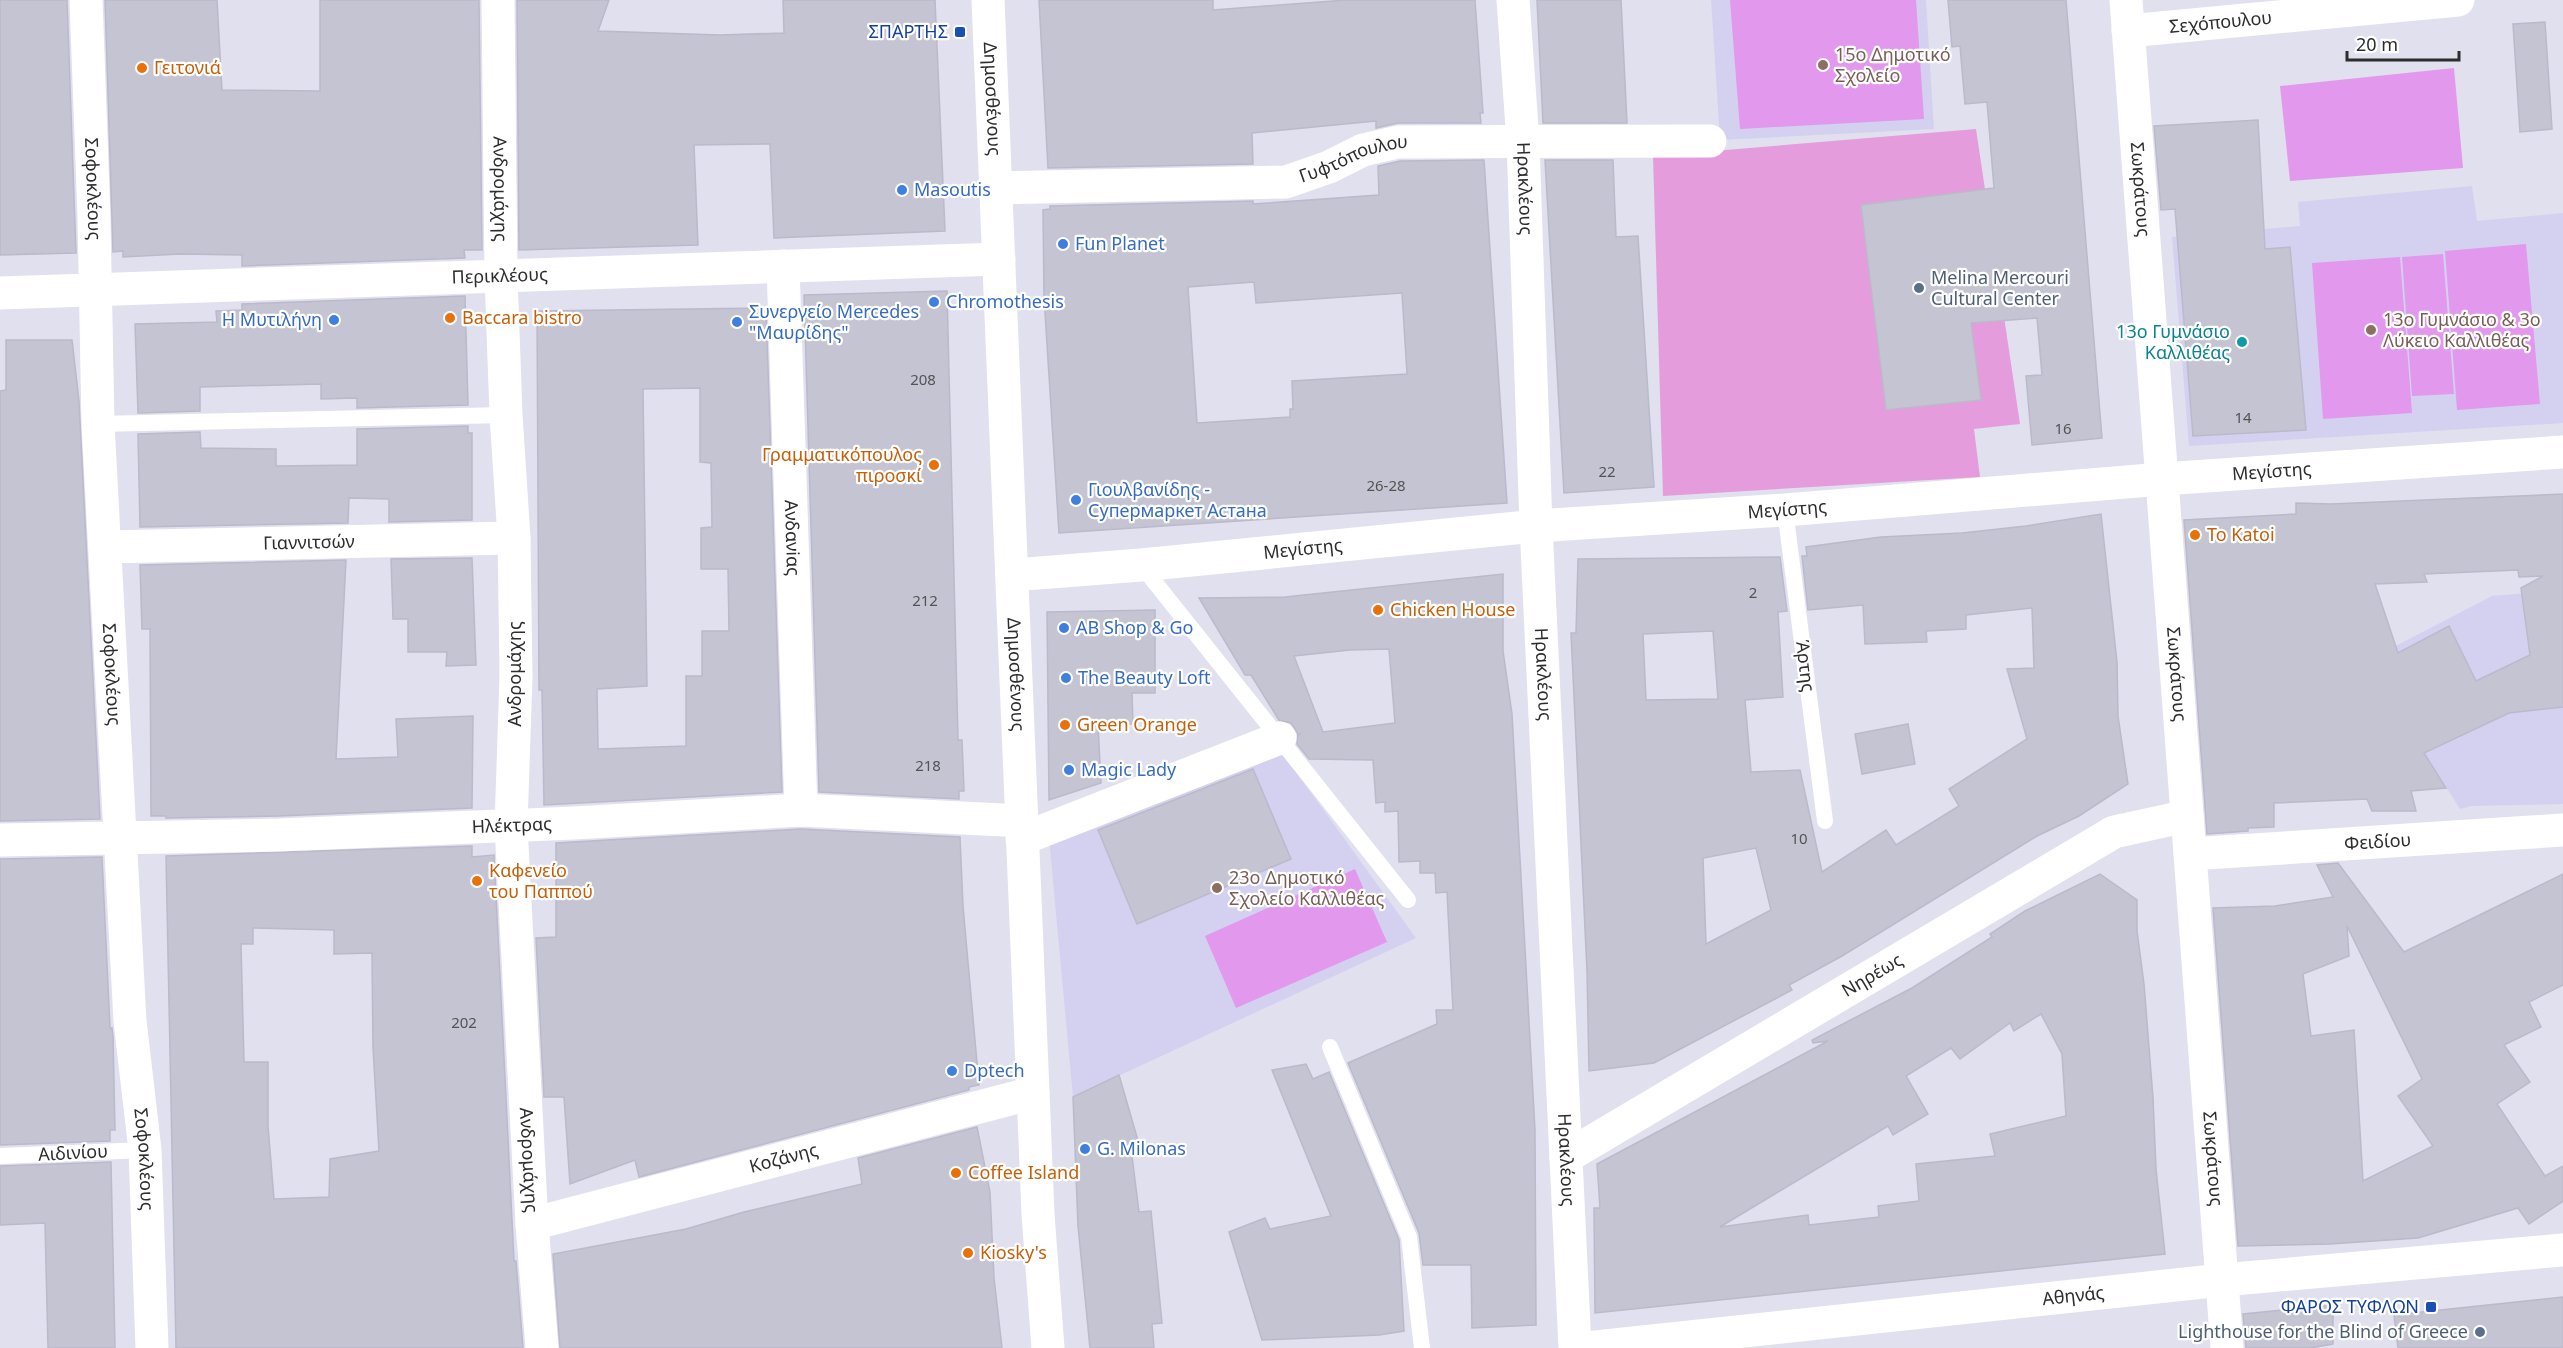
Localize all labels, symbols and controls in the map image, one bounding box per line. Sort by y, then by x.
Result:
street label: Σεχόπουλου [2168,5,2273,38]
place label: ΣΠΑΡΤΗΣ [869,19,948,43]
scale bar [2347,24,2460,62]
marker: ΣΠΑΡΤΗΣ [953,25,967,39]
text: 20 m [2356,32,2398,56]
street label: Δημοσθένους [979,41,1007,157]
place label: 15ο Δημοτικό Σχολείο [1835,42,1951,87]
place label: Γειτονιά [154,55,221,79]
marker: 15ο Δημοτικό Σχολείο [1816,58,1830,72]
marker: Γειτονιά [135,61,149,75]
street label: Γυφτόπουλου [1296,129,1408,188]
street label: Ανδρομάχης [488,136,514,242]
street label: Σοφοκλέους [80,137,107,241]
street label: Σωκράτους [2126,141,2157,238]
street label: Ηρακλέους [1512,142,1539,236]
place label: Masoutis [914,177,991,201]
marker: Masoutis [895,183,909,197]
place label: Fun Planet [1075,231,1165,255]
marker: Fun Planet [1056,237,1070,251]
street label: Περικλέους [451,261,548,289]
place label: Melina Mercouri Cultural Center [1931,265,2069,310]
marker: Melina Mercouri Cultural Center [1912,281,1926,295]
place label: Chromothesis [946,289,1064,313]
marker: Chromothesis [927,295,941,309]
place label: Συνεργείο Mercedes "Μαυρίδης" [749,299,919,344]
place label: Baccara bistro [462,305,582,329]
place label: Η Μυτιλήνη [222,307,322,331]
place label: 13ο Γυμνάσιο & 3ο Λύκειο Καλλιθέας [2383,307,2541,352]
marker: Baccara bistro [443,311,457,325]
marker: Η Μυτιλήνη [327,313,341,327]
marker: Συνεργείο Mercedes "Μαυρίδης" [730,315,744,329]
place label: 13ο Γυμνάσιο Καλλιθέας [2116,319,2230,364]
marker: 13ο Γυμνάσιο & 3ο Λύκειο Καλλιθέας [2364,323,2378,337]
marker: 13ο Γυμνάσιο Καλλιθέας [2235,335,2249,349]
house number: 208 [910,369,936,389]
house number: 14 [2234,407,2252,427]
house number: 16 [2054,418,2072,438]
place label: Γραμματικόπουλος πιροσκί [762,442,922,487]
street label: Μεγίστης [2231,456,2312,485]
marker: Γραμματικόπουλος πιροσκί [927,458,941,472]
house number: 22 [1598,461,1616,481]
house number: 26-28 [1366,475,1406,495]
place label: Γιουλβανίδης - Супермаркет Астана [1088,477,1267,522]
marker: Γιουλβανίδης - Супермаркет Астана [1069,493,1083,507]
street label: Μεγίστης [1747,494,1828,523]
street label: Ανδανiας [780,499,806,576]
place label: To Katoi [2207,522,2275,546]
marker: To Katoi [2188,528,2202,542]
street label: Γιαννιτσών [263,529,355,555]
street label: Μεγίστης [1262,532,1344,564]
house number: 2 [1749,582,1757,602]
house number: 212 [912,590,938,610]
place label: Chicken House [1390,597,1515,621]
marker: Chicken House [1371,603,1385,617]
place label: AB Shop & Go [1076,615,1193,639]
street label: Δημοσθένους [1002,617,1031,732]
street label: Ανδρομάχης [502,621,526,727]
marker: AB Shop & Go [1057,621,1071,635]
street label: Σοφοκλέους [98,622,127,727]
street label: Σωκράτους [2162,626,2193,723]
street label: Ηρακλέους [1530,627,1558,721]
street label: Άρτης [1791,639,1821,693]
place label: The Beauty Loft [1078,665,1211,689]
marker: The Beauty Loft [1059,671,1073,685]
place label: Green Orange [1077,712,1197,736]
marker: Green Orange [1058,718,1072,732]
house number: 218 [915,755,941,775]
place label: Magic Lady [1081,757,1177,781]
marker: Magic Lady [1062,763,1076,777]
street label: Ηλέκτρας [471,811,553,838]
street label: Φειδίου [2343,827,2412,855]
house number: 10 [1790,828,1808,848]
place label: Καφενείο του Παππού [489,858,593,903]
place label: 23ο Δημοτικό Σχολείο Καλλιθέας [1229,865,1384,910]
marker: Καφενείο του Παππού [470,874,484,888]
marker: 23ο Δημοτικό Σχολείο Καλλιθέας [1210,881,1224,895]
street label: Νηρέως [1837,947,1907,1002]
house number: 202 [451,1012,477,1032]
place label: Dptech [964,1058,1025,1082]
marker: Dptech [945,1064,959,1078]
street label: Σοφοκλέους [129,1106,160,1211]
street label: Ανδρομάχης [515,1107,544,1214]
street label: Σωκράτους [2198,1110,2229,1207]
street label: Ηρακλέους [1553,1113,1581,1207]
place label: G. Milonas [1097,1136,1186,1160]
street label: Κοζάνης [746,1137,820,1178]
street label: Αιδινίου [37,1138,108,1166]
marker: G. Milonas [1078,1142,1092,1156]
place label: Coffee Island [968,1160,1079,1184]
marker: Coffee Island [949,1166,963,1180]
place label: Kiosky's [980,1240,1047,1264]
marker: Kiosky's [961,1246,975,1260]
street label: Αθηνάς [2041,1280,2105,1310]
place label: ΦΑΡΟΣ ΤΥΦΛΩΝ [2281,1294,2419,1318]
marker: ΦΑΡΟΣ ΤΥΦΛΩΝ [2424,1300,2438,1314]
place label: Lighthouse for the Blind of Greece [2178,1319,2468,1343]
marker: Lighthouse for the Blind of Greece [2473,1325,2487,1339]

